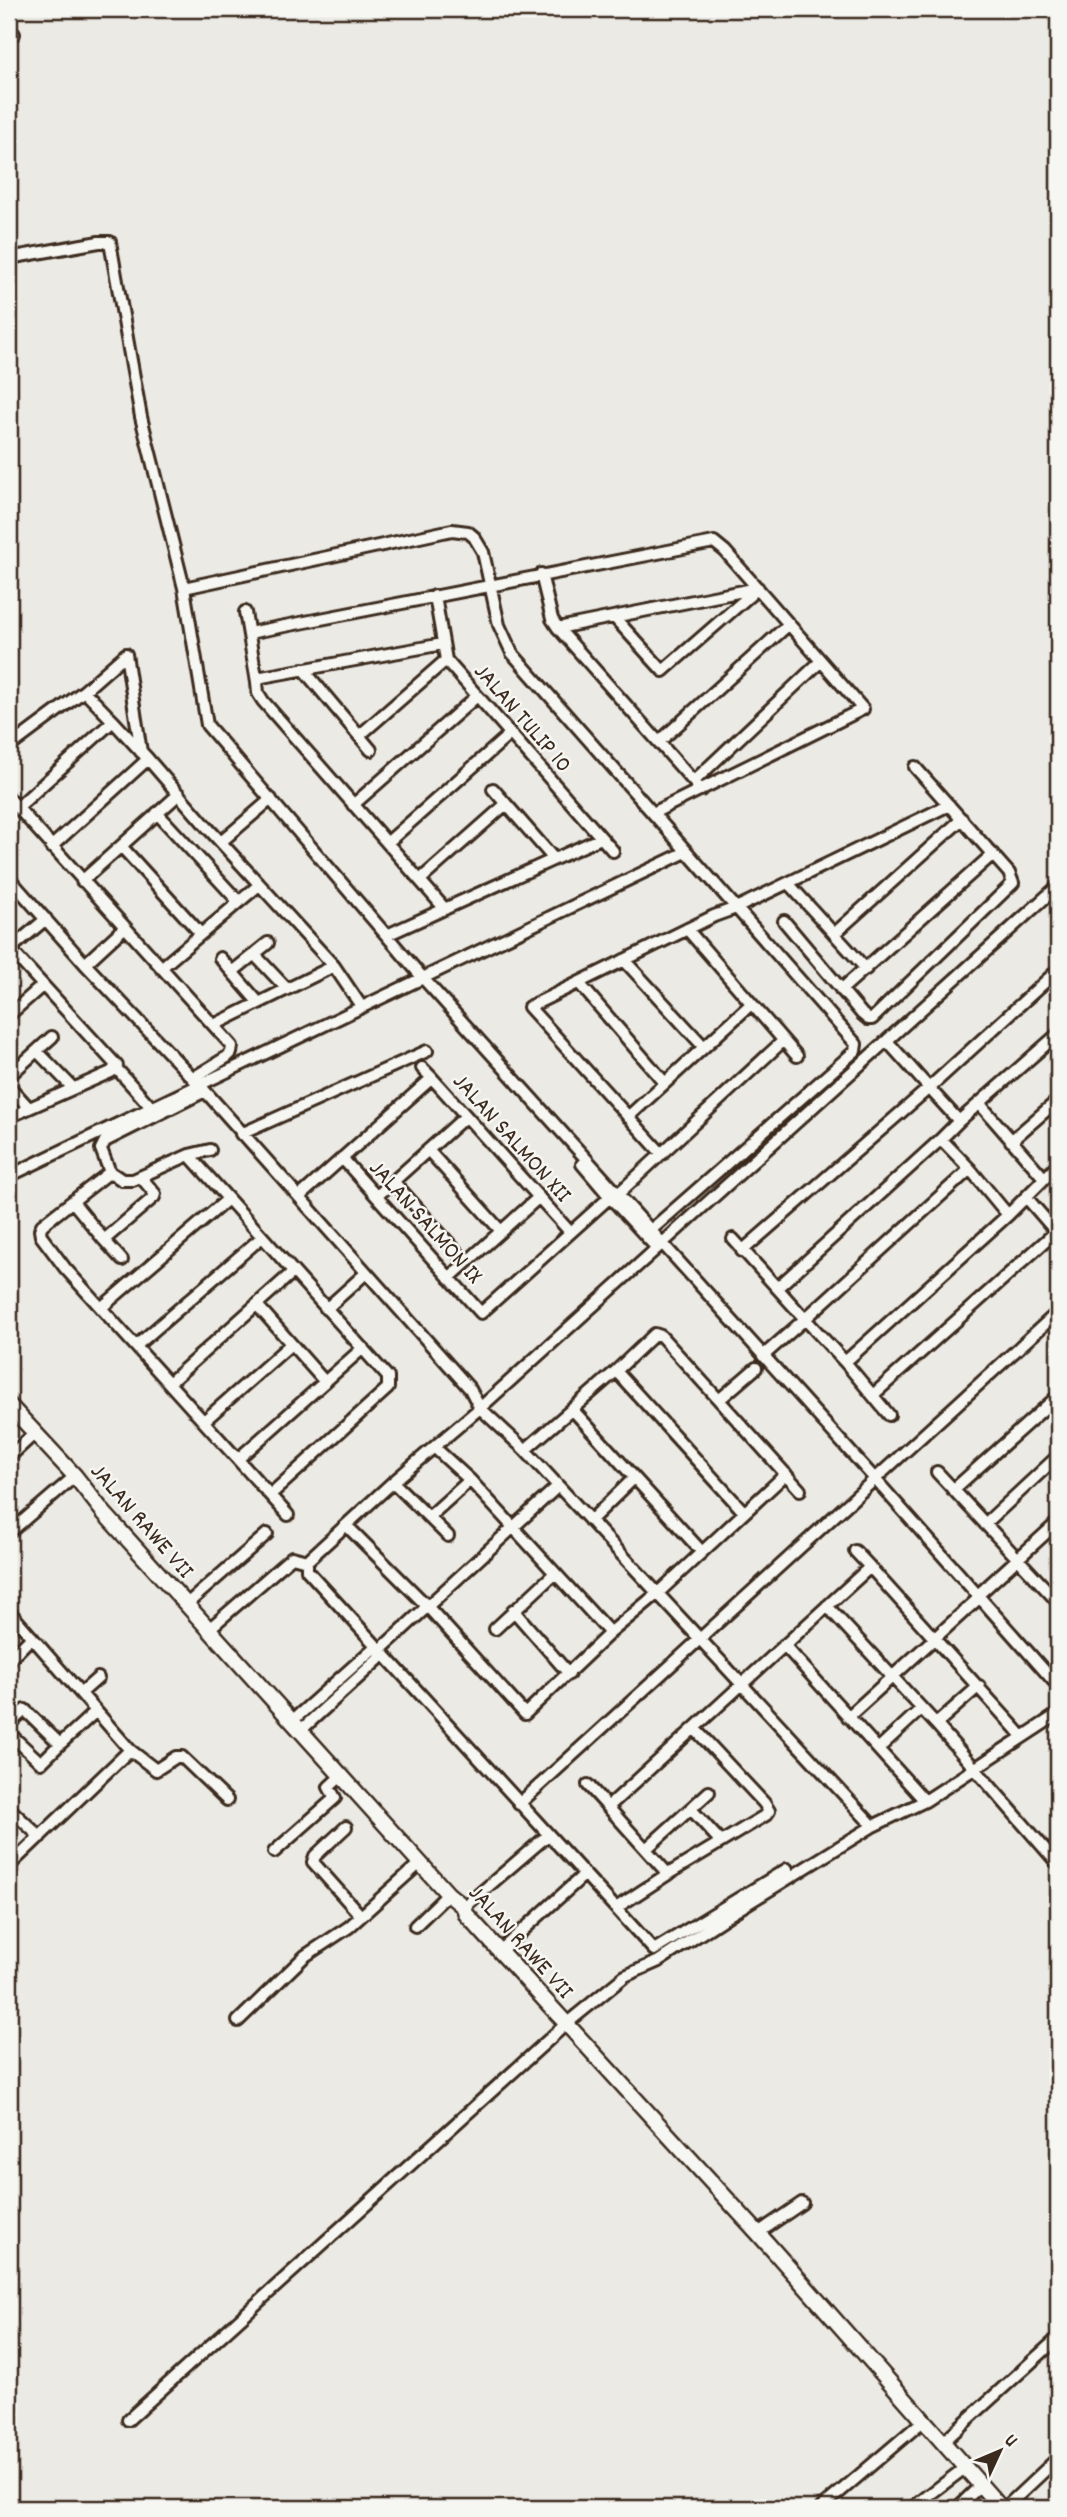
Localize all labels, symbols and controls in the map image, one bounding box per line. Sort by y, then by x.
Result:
street label: JALAN TULIP 10 [465,657,579,781]
street label: JALAN SALMON XII [443,1067,579,1212]
street label: JALAN SALMON IX [360,1153,490,1293]
street label: JALAN RAWE VII [81,1457,201,1588]
street label: JALAN RAWE VII [459,1878,581,2008]
north arrow [965,2416,1036,2486]
text: U [997,2429,1023,2454]

